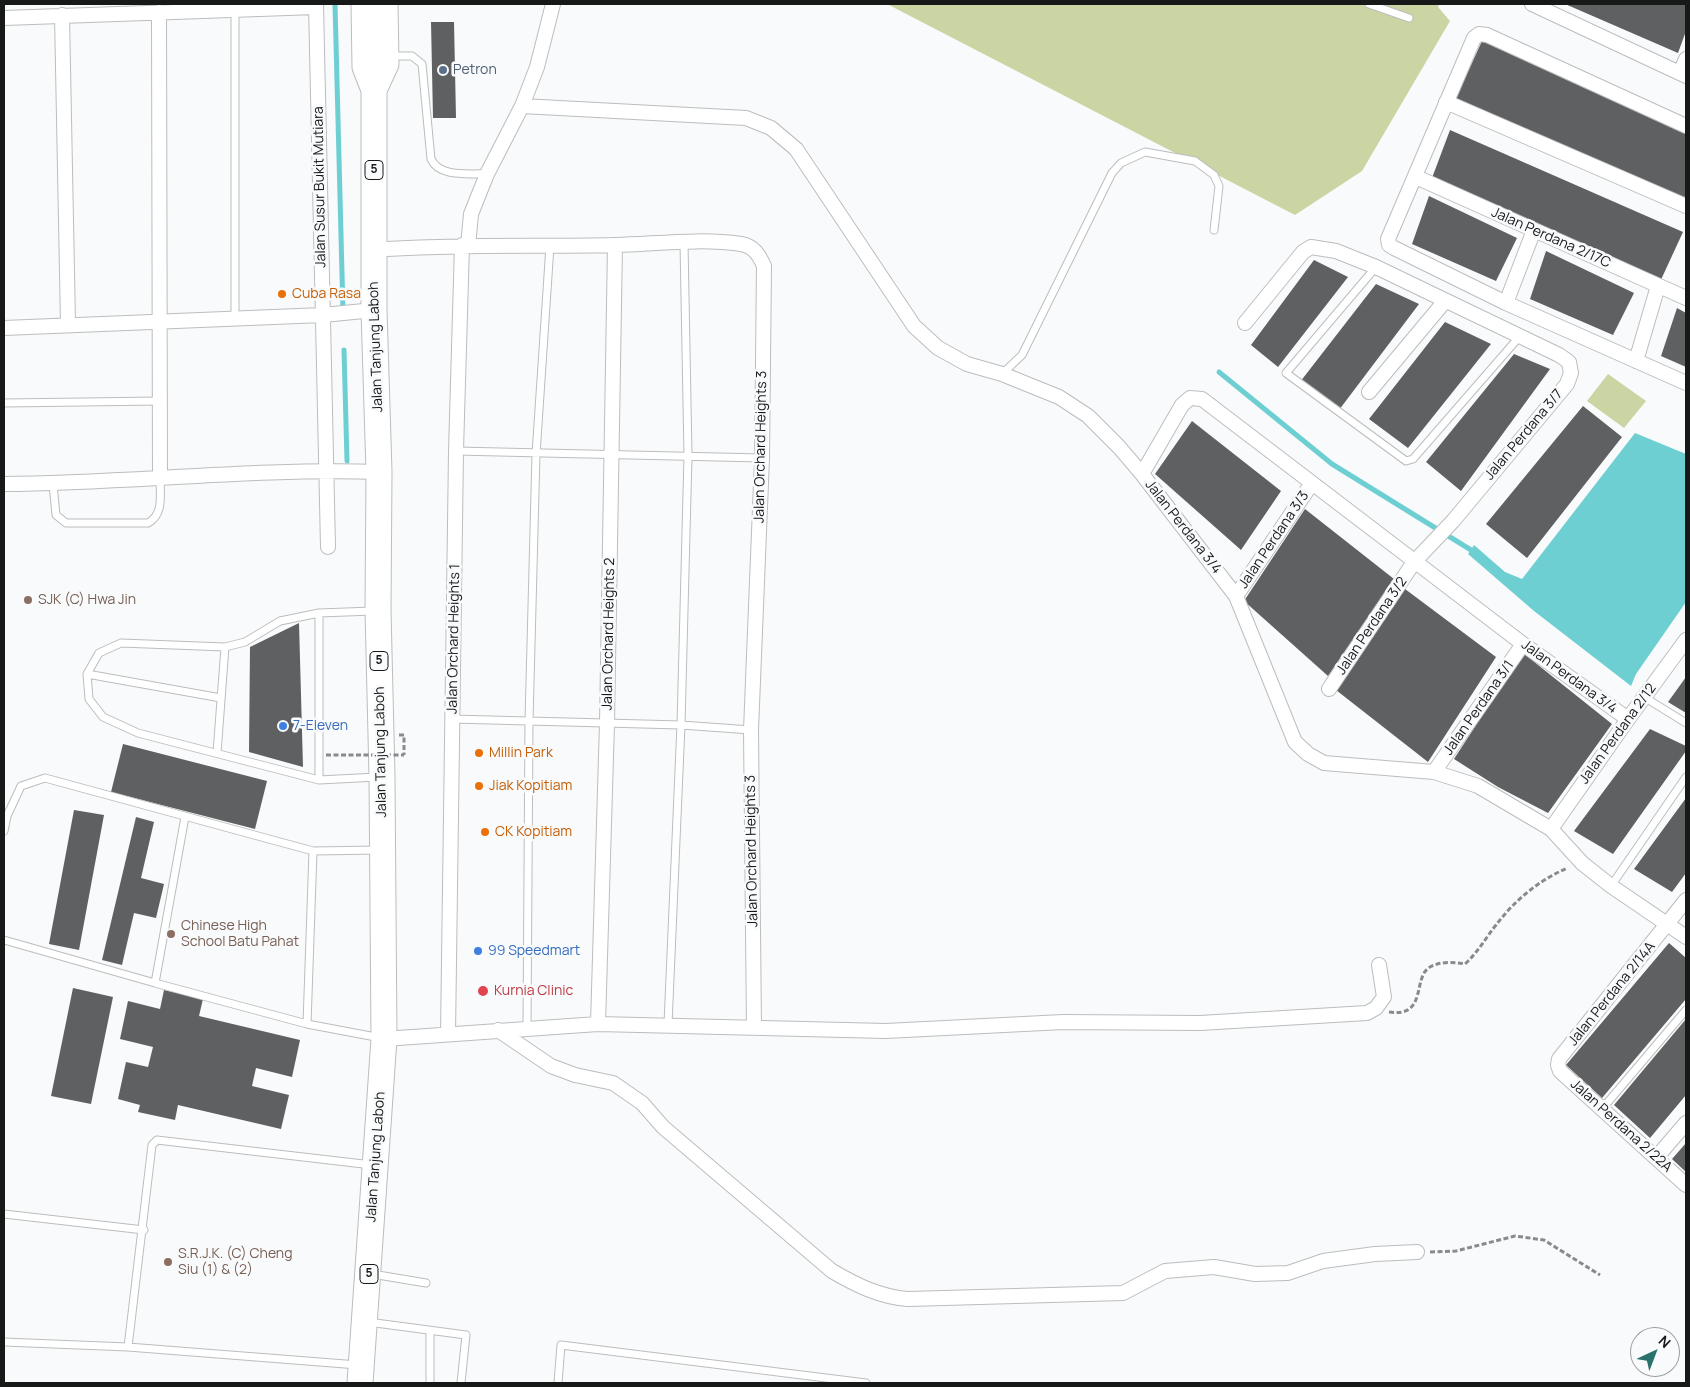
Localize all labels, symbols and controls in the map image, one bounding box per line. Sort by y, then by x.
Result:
place label: Petron [453,62,497,78]
marker: Petron [437,64,449,76]
street label: Jalan Susur Bukit Mutiara [310,106,330,268]
road number: 5 [365,160,383,180]
street label: Jalan Perdana 2/17C [1489,204,1613,272]
street label: Jalan Tanjung Laboh [365,281,387,413]
place label: Cuba Rasa [292,286,361,302]
marker: Cuba Rasa [276,288,288,300]
street label: Jalan Orchard Heights 3 [751,371,771,523]
street label: Jalan Perdana 3/7 [1481,386,1567,484]
street label: Jalan Perdana 3/4 [1141,477,1225,577]
street label: Jalan Perdana 3/3 [1235,488,1313,592]
street label: Jalan Orchard Heights 2 [599,558,619,710]
street label: Jalan Orchard Heights 1 [444,564,464,714]
street label: Jalan Perdana 3/2 [1333,574,1411,678]
place label: SJK (C) Hwa Jin [38,592,136,608]
marker: SJK (C) Hwa Jin [22,594,34,606]
street label: Jalan Perdana 3/4 [1518,637,1620,717]
road number: 5 [370,651,388,670]
street label: Jalan Perdana 3/1 [1440,658,1518,758]
street label: Jalan Perdana 2/12 [1576,681,1660,787]
street label: Jalan Tanjung Laboh [371,686,391,818]
place label: 7-Eleven [293,718,348,734]
marker: 7-Eleven [277,720,289,732]
place label: Millin Park [489,745,553,761]
marker: Millin Park [473,747,485,759]
street label: Jalan Orchard Heights 3 [742,775,762,927]
place label: Jiak Kopitiam [489,778,572,794]
marker: Jiak Kopitiam [473,780,485,792]
place label: CK Kopitiam [495,824,572,840]
marker: CK Kopitiam [479,826,491,838]
place label: Chinese High School Batu Pahat [181,918,299,950]
marker: Chinese High School Batu Pahat [165,928,177,940]
street label: Jalan Perdana 2/14A [1565,939,1659,1049]
place label: 99 Speedmart [488,943,580,959]
marker: 99 Speedmart [472,945,484,957]
place label: Kurnia Clinic [494,983,573,999]
marker: Kurnia Clinic [476,984,490,998]
street label: Jalan Perdana 2/22A [1567,1076,1675,1176]
street label: Jalan Tanjung Laboh [363,1091,389,1223]
place label: S.R.J.K. (C) Cheng Siu (1) & (2) [178,1246,292,1278]
marker: S.R.J.K. (C) Cheng Siu (1) & (2) [162,1256,174,1268]
road number: 5 [360,1264,378,1284]
north arrow [1630,1327,1680,1377]
text: N [1655,1331,1675,1352]

